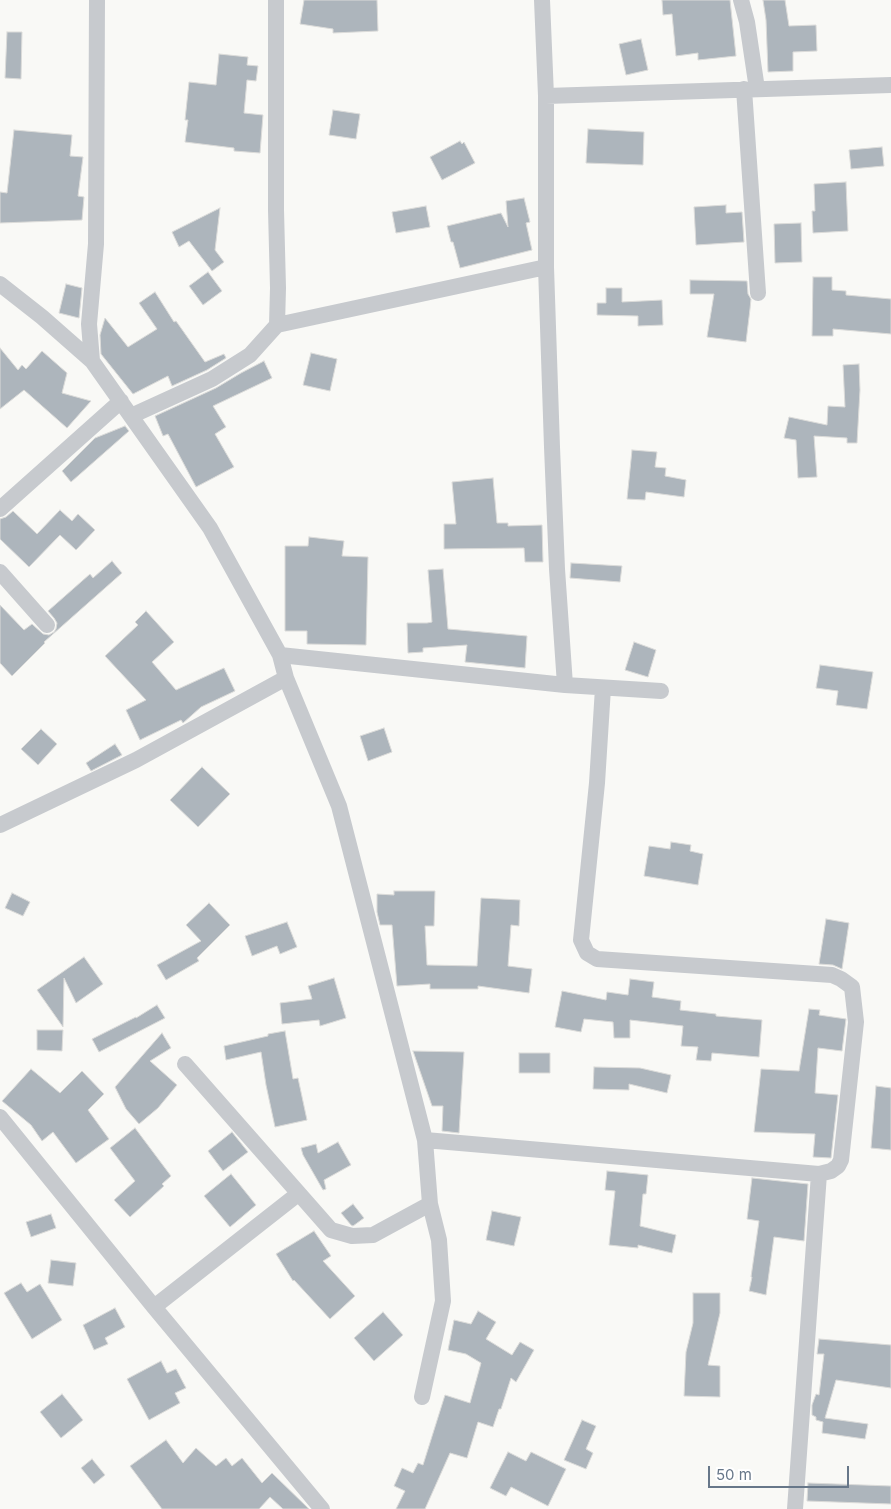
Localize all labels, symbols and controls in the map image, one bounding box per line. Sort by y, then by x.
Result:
scale bar [711,1456,852,1488]
text: 50 m [716,1465,752,1484]

